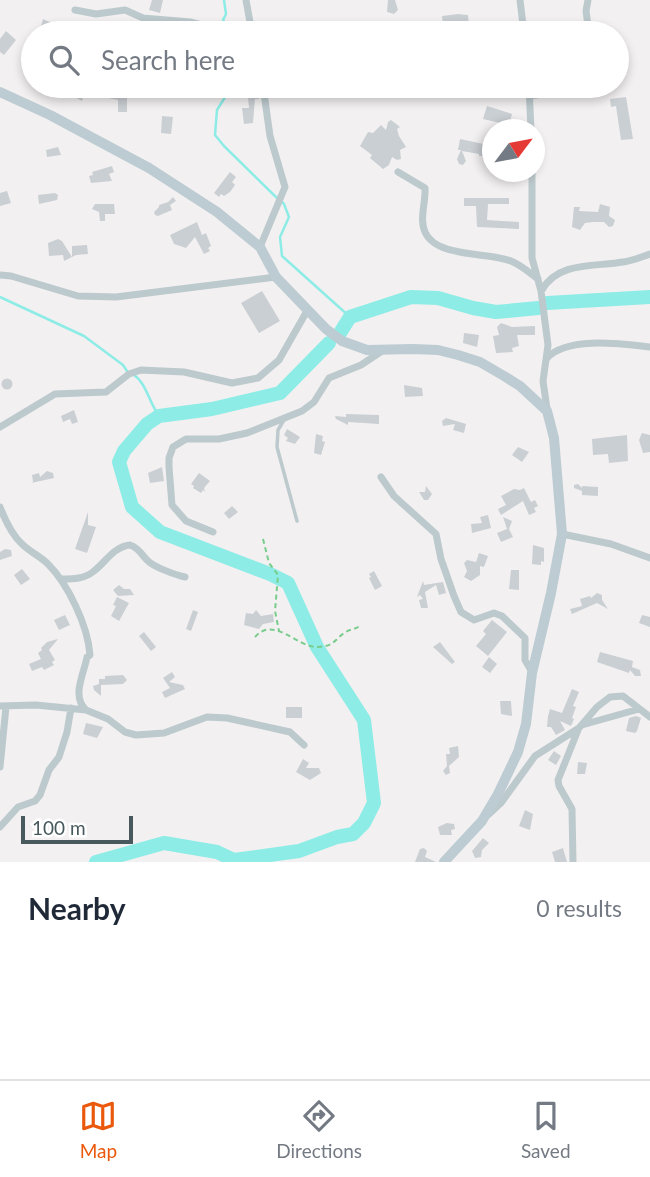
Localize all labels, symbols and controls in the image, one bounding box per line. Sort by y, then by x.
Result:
search box [21,21,629,98]
icon: search [45,41,83,79]
text: Search here [101,44,235,76]
north arrow [482,119,545,182]
scale bar [21,813,133,845]
text: 100 m [32,816,86,839]
text: Nearby [28,890,126,926]
text: 0 results [536,894,622,922]
tab: Map [79,1097,117,1162]
tab: Directions [276,1097,362,1162]
tab: Saved [521,1097,571,1162]

